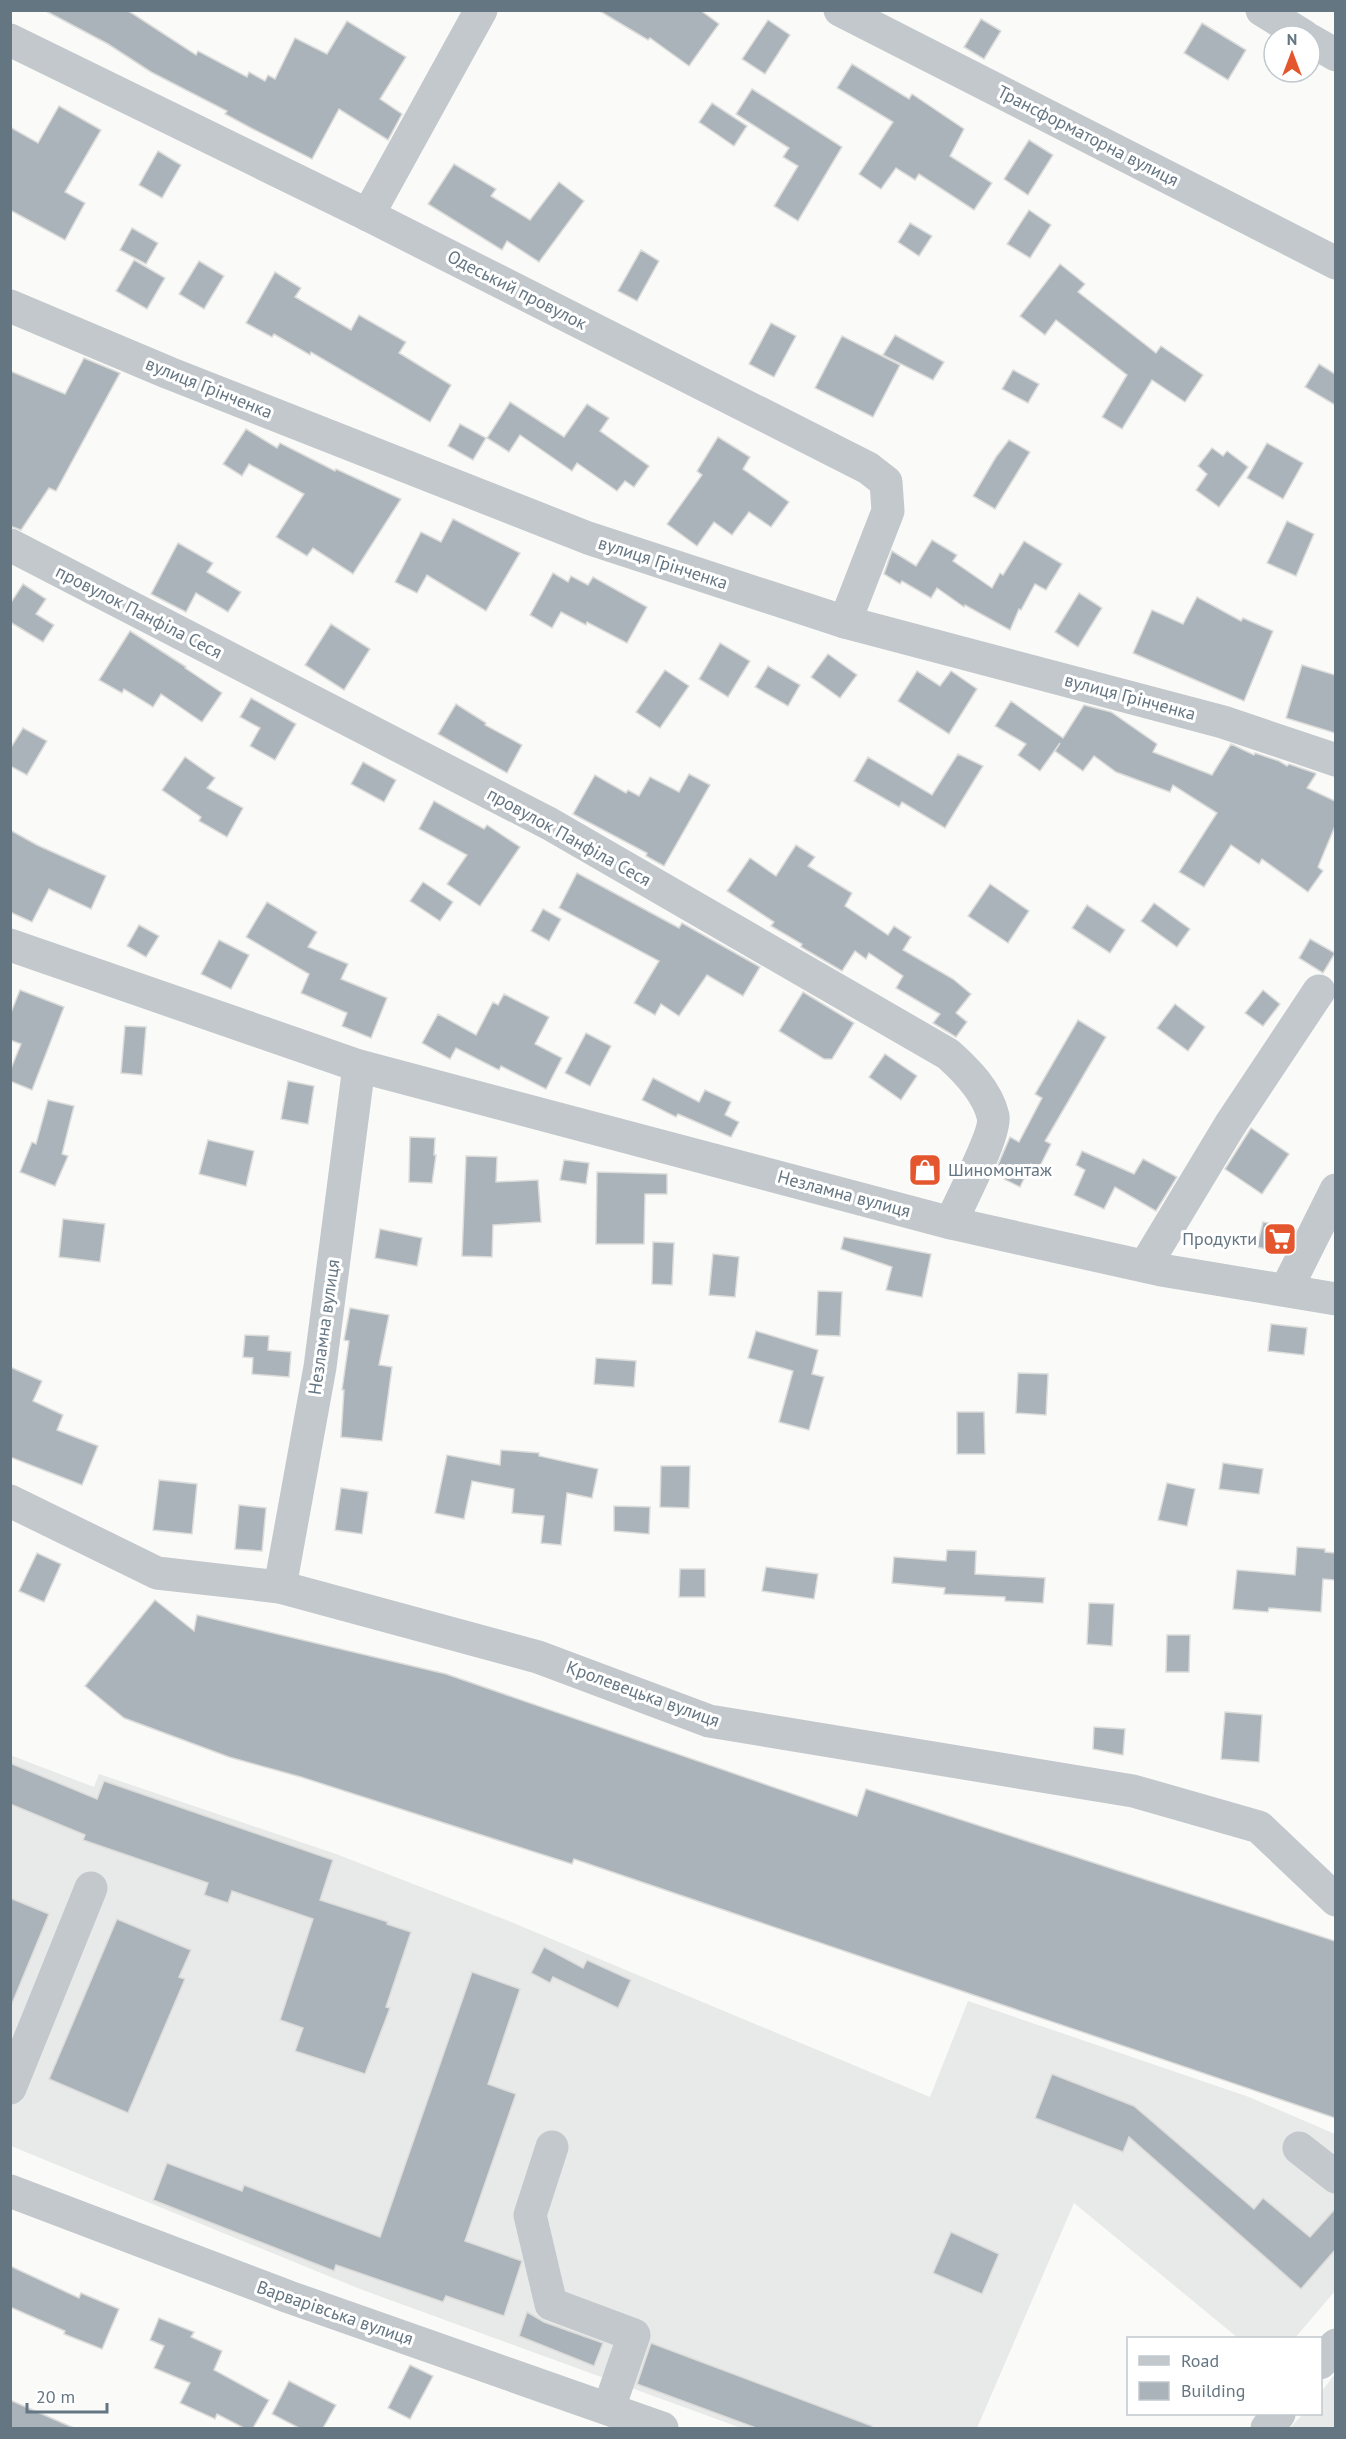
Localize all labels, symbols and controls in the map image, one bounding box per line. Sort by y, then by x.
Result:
north arrow [1262,24,1322,84]
text: N [1287,29,1297,49]
street label: Трансформаторна вулиця [994,80,1183,191]
street label: Одеський провулок [444,244,591,335]
street label: вулиця Грінченка [142,352,276,423]
street label: вулиця Грінченка [596,531,731,594]
street label: провулок Панфіла Сеся [52,560,226,664]
street label: вулиця Грінченка [1062,668,1198,725]
street label: провулок Панфіла Сеся [483,782,655,891]
shop icon: Шиномонтаж [907,1152,943,1188]
place label: Шиномонтаж [948,1158,1052,1181]
street label: Незламна вулиця [775,1165,913,1222]
supermarket icon: Продукти [1262,1221,1298,1257]
place label: Продукти [1182,1227,1257,1250]
street label: Незламна вулиця [303,1258,344,1396]
street label: Кролевецька вулиця [563,1655,723,1732]
street label: Варварівська вулиця [254,2275,416,2350]
legend [1127,2337,1322,2415]
text: Road [1181,2349,1219,2372]
scale bar [27,2376,106,2414]
text: Building [1181,2379,1245,2402]
text: 20 m [36,2385,75,2408]

